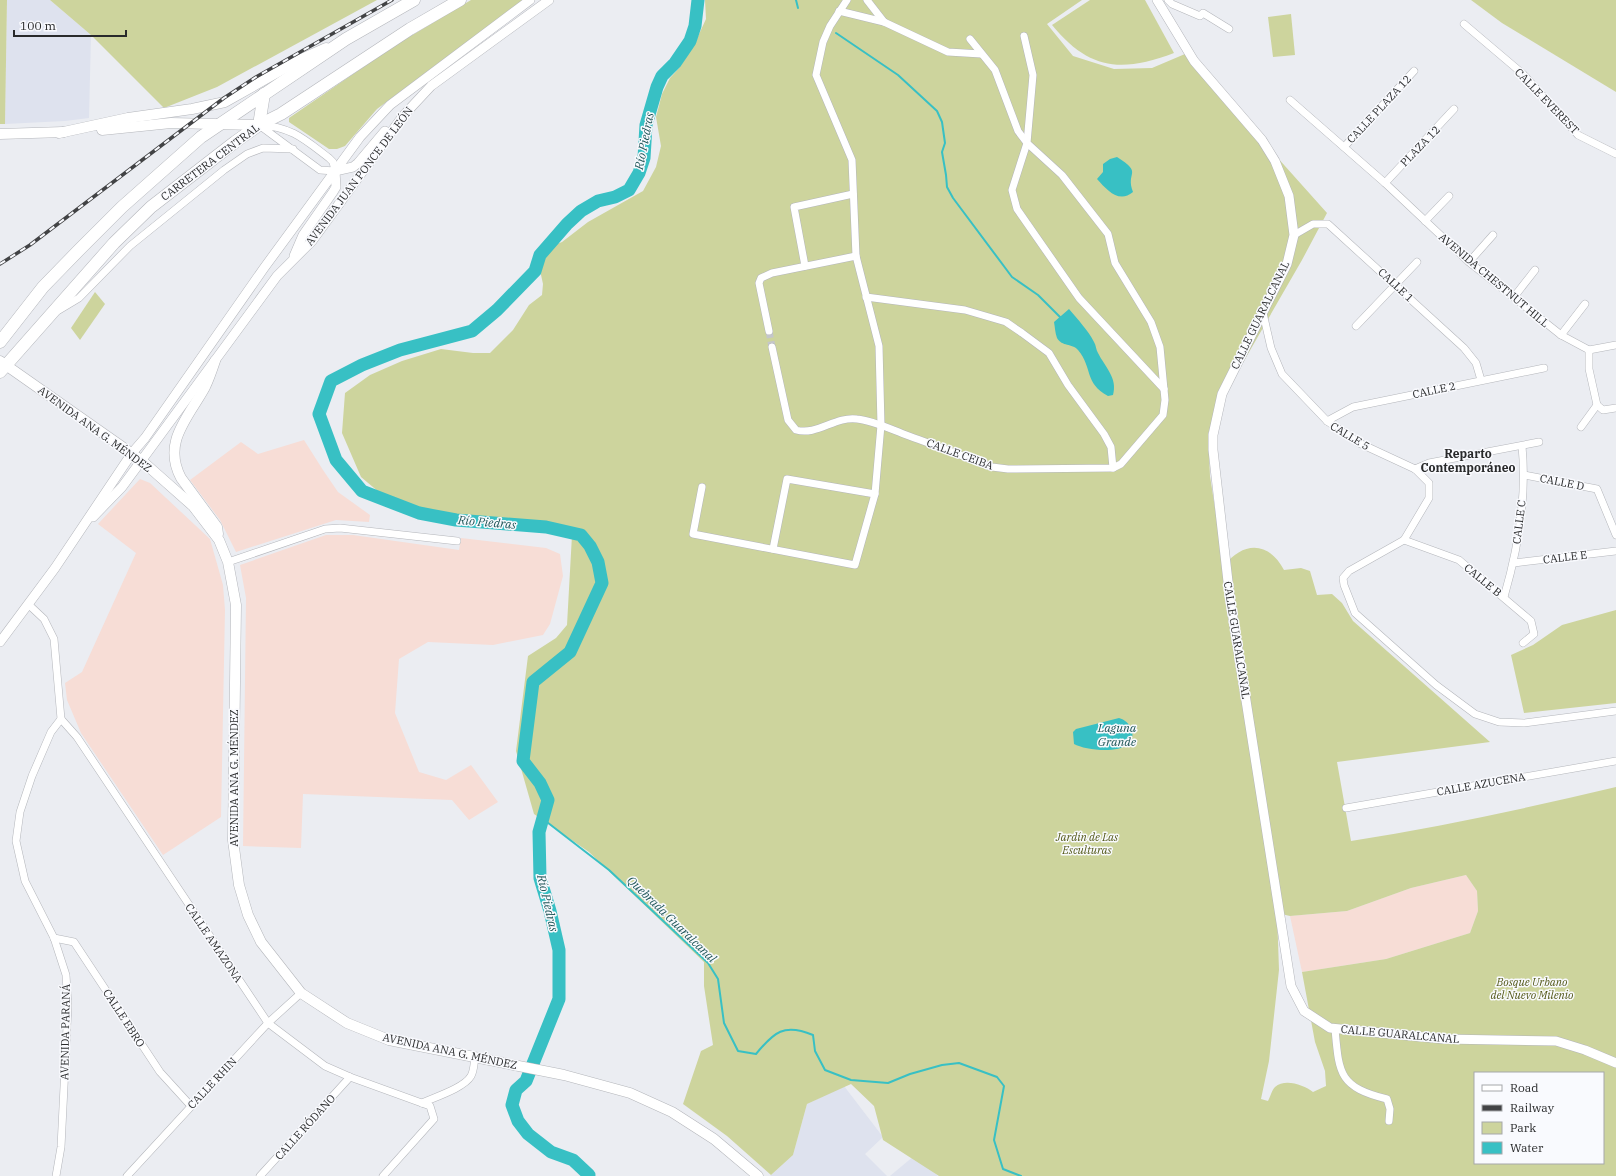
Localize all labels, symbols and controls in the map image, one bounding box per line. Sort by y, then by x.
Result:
scale bar [14,12,126,38]
text: 100 m [20,18,56,33]
street label: CALLE EVEREST [1512,65,1582,137]
street label: CALLE PLAZA 12 [1344,72,1414,146]
street label: AVENIDA JUAN PONCE DE LEÓN [302,103,416,248]
water label: Río Piedras [631,111,657,172]
street label: CARRETERA CENTRAL [158,120,262,204]
street label: PLAZA 12 [1397,123,1443,169]
street label: AVENIDA CHESTNUT HILL [1436,230,1552,330]
street label: CALLE GUARALCANAL [1228,258,1292,372]
street label: CALLE 1 [1375,265,1417,305]
street label: CALLE 2 [1411,379,1457,401]
street label: AVENIDA ANA G. MÉNDEZ [35,383,155,475]
street label: CALLE 5 [1328,419,1372,453]
street label: CALLE CEIBA [925,435,996,473]
district label: Reparto Contemporáneo [1421,446,1515,475]
street label: CALLE D [1539,471,1586,493]
street label: CALLE C [1509,499,1529,545]
water label: Río Piedras [456,512,517,532]
street label: CALLE E [1542,547,1588,567]
street label: CALLE B [1461,561,1505,599]
street label: CALLE GUARALCANAL [1221,580,1253,700]
street label: AVENIDA ANA G. MÉNDEZ [227,709,241,847]
water label: Laguna Grande [1097,720,1137,749]
street label: CALLE AZUCENA [1435,769,1527,799]
park label: Jardín de Las Esculturas [1055,830,1119,857]
water label: Río Piedras [534,872,562,934]
water label: Quebrada Guaralcanal [624,873,720,966]
street label: CALLE AMAZONA [182,901,246,986]
park label: Bosque Urbano del Nuevo Milenio [1490,975,1574,1002]
street label: AVENIDA PARANÁ [57,983,73,1080]
street label: CALLE EBRO [100,986,148,1050]
street label: CALLE GUARALCANAL [1340,1022,1460,1046]
street label: AVENIDA ANA G. MÉNDEZ [381,1030,519,1072]
street label: CALLE RHIN [185,1054,240,1112]
legend [1474,1072,1604,1164]
text: Road [1510,1080,1539,1095]
street label: CALLE RÓDANO [272,1091,338,1163]
text: Railway [1510,1100,1555,1115]
text: Park [1510,1120,1536,1135]
text: Water [1510,1140,1544,1155]

